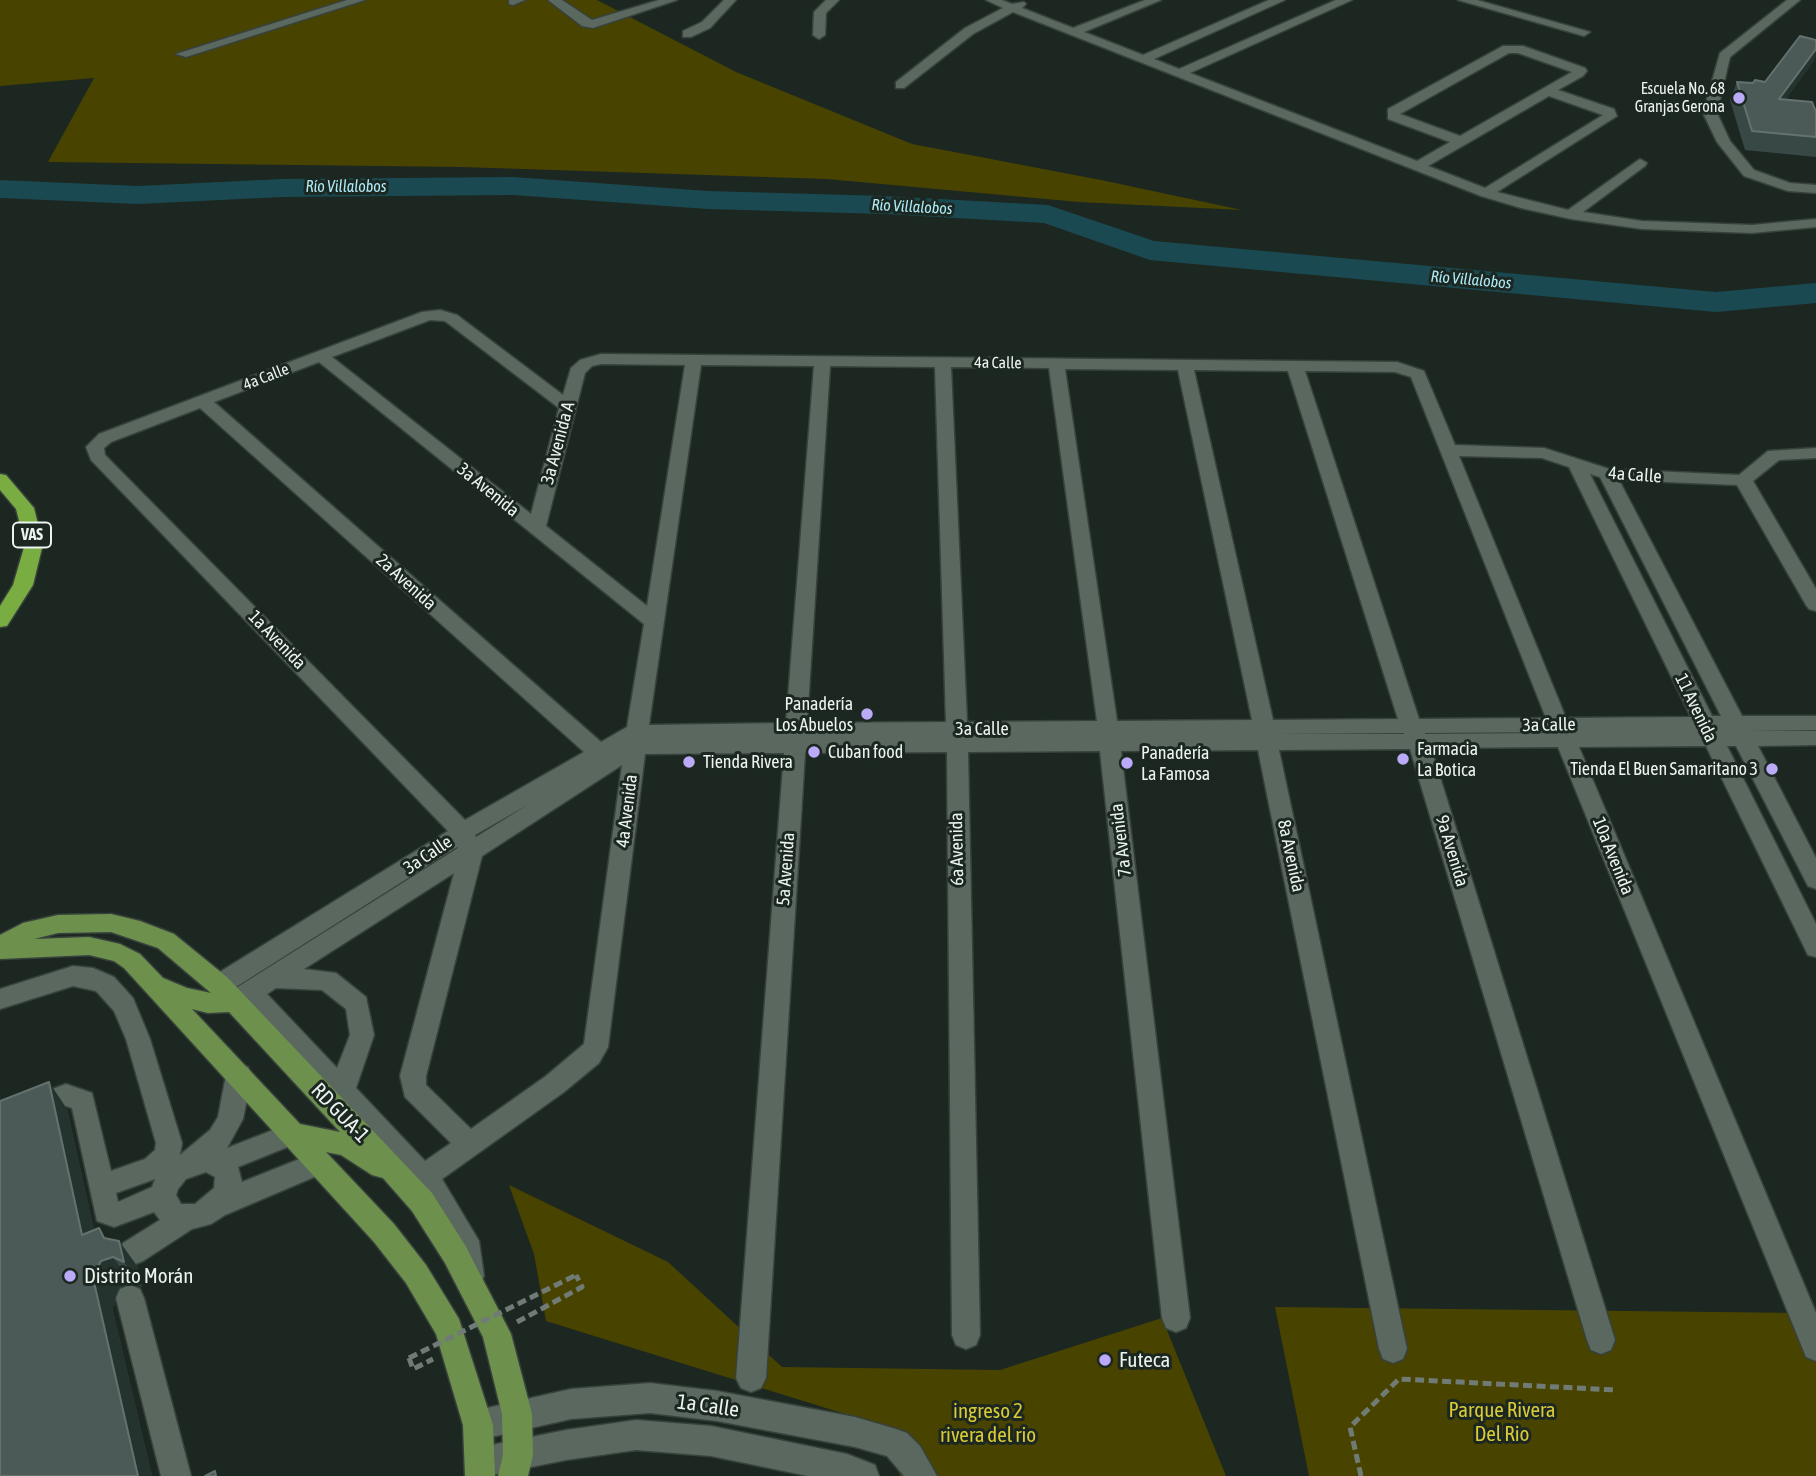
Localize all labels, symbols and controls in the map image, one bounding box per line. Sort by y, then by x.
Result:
place label: Escuela No. 68 Granjas Gerona [1635,79,1725,117]
marker: Escuela No. 68 Granjas Gerona [1731,90,1747,106]
water label: Río Villalobos [306,177,386,197]
water label: Río Villalobos [871,195,953,219]
water label: Río Villalobos [1430,267,1512,293]
street label: 4a Calle [974,353,1022,373]
street label: 4a Calle [240,360,292,394]
street label: 3a Avenida A [537,399,579,487]
street label: 3a Avenida [453,459,523,521]
street label: 4a Calle [1608,462,1662,488]
road number: VAS [13,522,51,548]
street label: 2a Avenida [372,549,440,615]
street label: 1a Avenida [244,606,310,674]
street label: 11 Avenida [1670,670,1722,746]
place label: Panadería Los Abuelos [775,693,853,736]
marker: Panadería Los Abuelos [859,706,875,722]
street label: 3a Calle [1522,714,1576,736]
street label: 3a Calle [955,718,1009,740]
place label: Farmacia La Botica [1417,738,1478,780]
place label: Cuban food [828,741,903,763]
place label: Panadería La Famosa [1141,742,1210,784]
marker: Cuban food [806,744,822,760]
place label: Tienda Rivera [703,751,793,773]
marker: Farmacia La Botica [1395,751,1411,767]
marker: Tienda Rivera [681,754,697,770]
marker: Panadería La Famosa [1119,755,1135,771]
place label: Tienda El Buen Samaritano 3 [1570,758,1758,780]
marker: Tienda El Buen Samaritano 3 [1764,761,1780,777]
street label: 4a Avenida [612,773,642,849]
street label: 7a Avenida [1106,802,1136,878]
street label: 6a Avenida [946,812,968,886]
street label: 9a Avenida [1431,813,1473,889]
street label: 10a Avenida [1588,814,1638,898]
street label: 8a Avenida [1273,818,1309,894]
street label: 3a Calle [400,831,456,879]
street label: 5a Avenida [773,832,799,906]
street label: RD GUA-1 [306,1078,374,1148]
place label: Distrito Morán [84,1263,193,1289]
marker: Distrito Morán [62,1268,78,1284]
place label: Futeca [1119,1347,1170,1373]
marker: Futeca [1097,1352,1113,1368]
street label: 1a Calle [675,1389,741,1423]
park label: Parque Rivera Del Rio [1448,1397,1556,1447]
park label: ingreso 2 rivera del rio [940,1398,1036,1448]

